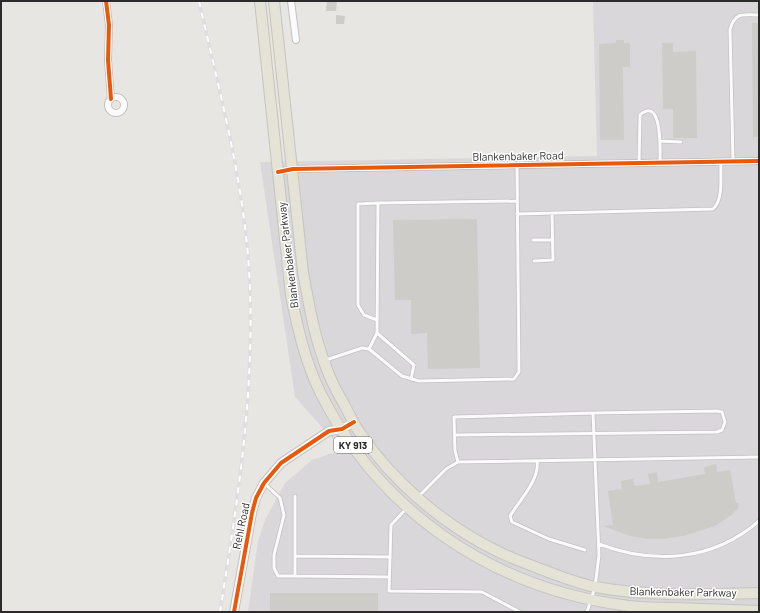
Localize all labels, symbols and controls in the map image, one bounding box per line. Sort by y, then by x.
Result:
street label: Blankenbaker Road [472,148,564,163]
street label: Blankenbaker Parkway [275,201,300,309]
road number: KY 913 [334,437,372,453]
street label: Rehl Road [229,501,252,551]
street label: Blankenbaker Parkway [629,584,737,599]

